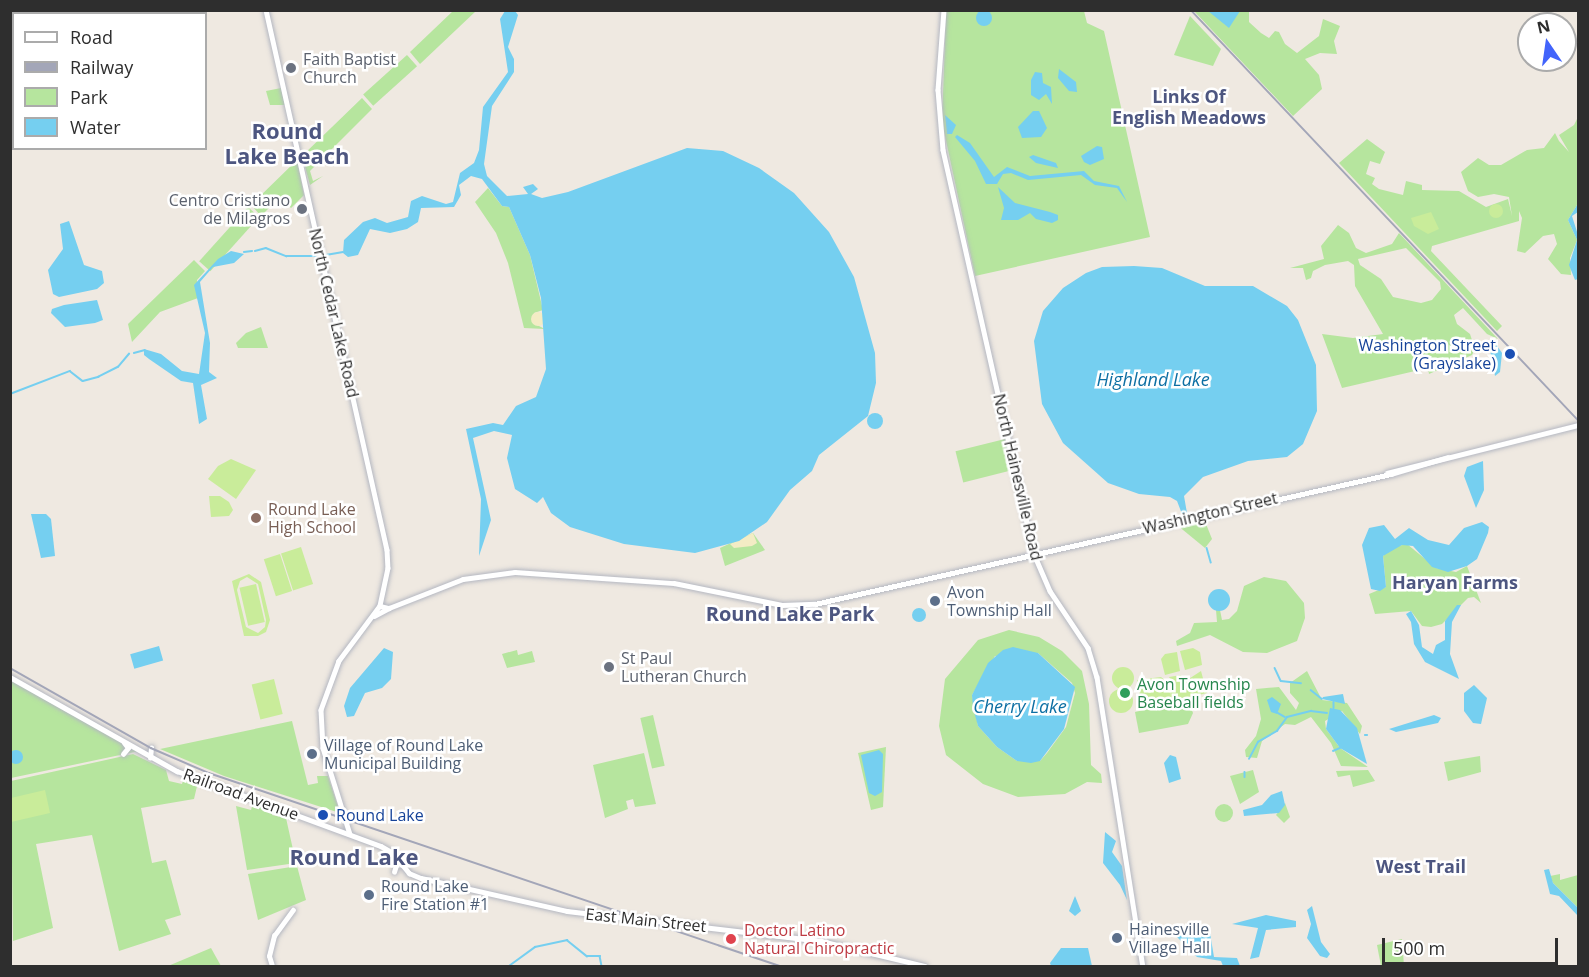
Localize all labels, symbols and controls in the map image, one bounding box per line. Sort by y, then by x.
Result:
legend [12,12,207,150]
north arrow [1517,12,1577,72]
text: N [1535,14,1552,39]
text: Road [70,25,113,49]
place label: Faith Baptist Church [303,49,396,87]
text: Railway [70,55,133,79]
marker: Faith Baptist Church [284,61,298,75]
text: Park [70,85,108,109]
district label: Links Of English Meadows [1112,86,1266,128]
text: Water [70,115,121,139]
district label: Round Lake Beach [225,117,349,168]
place label: Centro Cristiano de Milagros [169,190,290,228]
marker: Centro Cristiano de Milagros [295,202,309,216]
street label: North Cedar Lake Road [305,226,363,400]
place label: Washington Street (Grayslake) [1358,335,1496,373]
marker: Washington Street (Grayslake) [1501,345,1519,363]
water label: Highland Lake [1096,368,1210,390]
street label: North Hainesville Road [989,392,1047,562]
street label: Washington Street [1141,488,1279,538]
place label: Round Lake High School [268,499,356,537]
marker: Round Lake High School [249,511,263,525]
district label: Haryan Farms [1392,571,1518,593]
place label: Avon Township Hall [947,582,1052,620]
marker: Avon Township Hall [928,594,942,608]
district label: Round Lake Park [706,601,874,625]
place label: St Paul Lutheran Church [621,648,747,686]
marker: St Paul Lutheran Church [602,660,616,674]
place label: Avon Township Baseball fields [1137,674,1251,712]
marker: Avon Township Baseball fields [1118,686,1132,700]
water label: Cherry Lake [973,695,1067,717]
place label: Village of Round Lake Municipal Building [324,735,483,773]
marker: Village of Round Lake Municipal Building [305,747,319,761]
street label: Railroad Avenue [181,764,301,824]
place label: Round Lake [336,805,424,825]
marker: Round Lake [314,806,332,824]
district label: Round Lake [289,844,419,870]
district label: West Trail [1376,855,1466,877]
place label: Round Lake Fire Station #1 [381,876,489,914]
marker: Round Lake Fire Station #1 [362,888,376,902]
street label: East Main Street [585,904,707,936]
place label: Hainesville Village Hall [1129,919,1210,957]
place label: Doctor Latino Natural Chiropractic [744,920,894,958]
scale bar [1385,926,1560,964]
marker: Doctor Latino Natural Chiropractic [722,930,740,948]
marker: Hainesville Village Hall [1110,931,1124,945]
text: 500 m [1393,936,1445,960]

